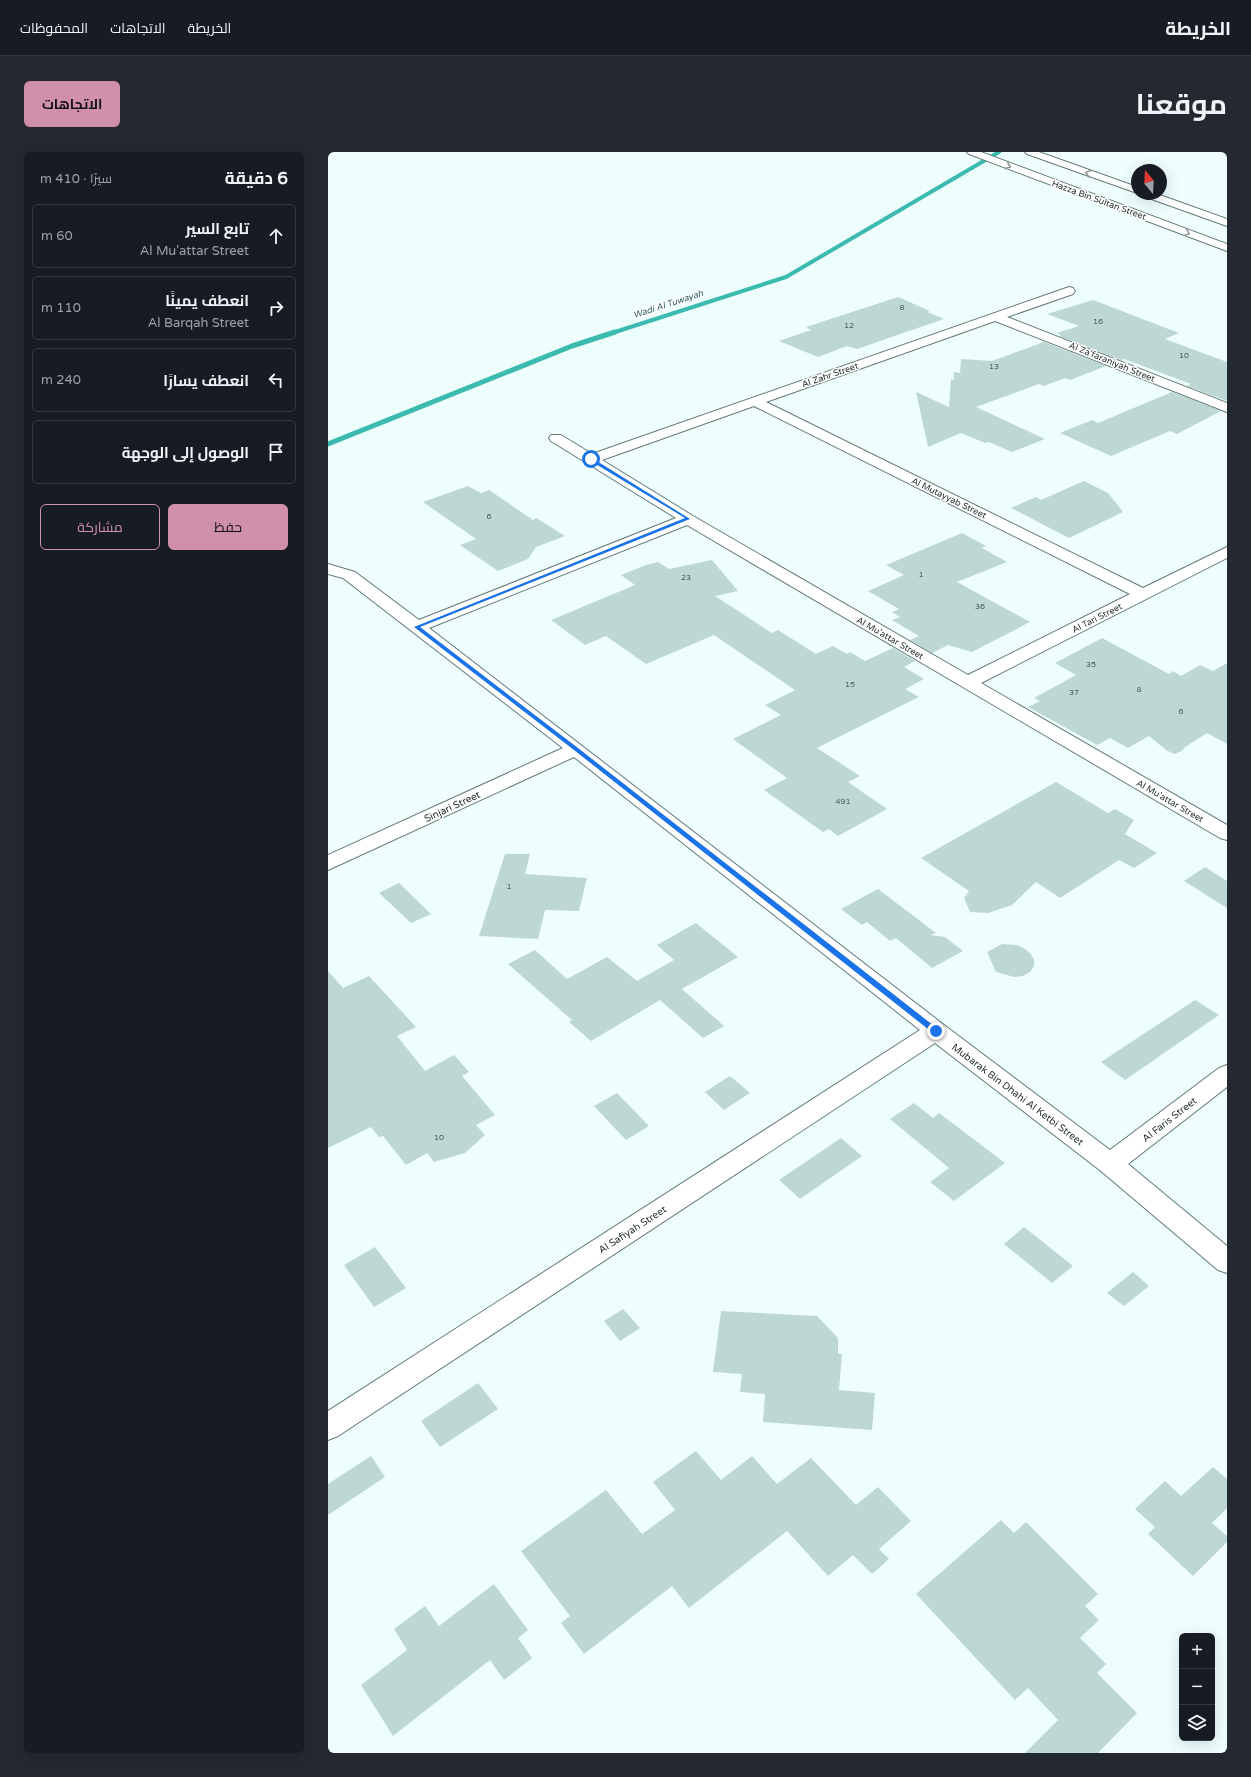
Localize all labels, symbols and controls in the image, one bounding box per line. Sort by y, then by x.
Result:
text: الخريطة [1165,18,1231,40]
text: المحفوظات [20,20,88,37]
text: الاتجاهات [110,20,166,37]
text: الخريطة [188,20,231,37]
button: الاتجاهات [24,81,120,127]
text: موقعنا [1136,88,1227,122]
one-way arrow [1005,161,1012,169]
north arrow [1131,164,1167,200]
text: 6 دقيقة [225,168,288,189]
one-way arrow [1084,169,1091,177]
text: سيرًا · 410 m [40,171,112,187]
street label: Hazza Bin Sultan Street [1050,178,1148,223]
text: تابع السير [185,220,249,238]
icon: ahead [265,225,287,247]
text: 60 m [41,228,73,244]
one-way arrow [1184,228,1191,237]
text: Al Mu'attar Street [140,243,249,259]
water label: Wadi Al Tuwayah [632,288,705,321]
text: انعطف يمينًا [165,292,249,310]
icon: right [265,297,287,319]
text: 110 m [41,300,81,316]
house number: 8 [899,303,905,312]
text: Al Barqah Street [148,315,249,331]
house number: 16 [1093,317,1103,326]
house number: 12 [844,321,854,330]
street label: Al Za'faraniyah Street [1067,340,1157,385]
house number: 10 [1179,351,1189,360]
street label: Al Zahr Street [800,360,860,390]
house number: 13 [989,362,999,371]
icon: left [265,369,287,391]
text: 240 m [41,372,81,388]
text: انعطف يسارًا [163,372,249,390]
icon: arrive [265,441,287,463]
text: الوصول إلى الوجهة [122,444,249,462]
route start [582,450,600,468]
street label: Al Mutayyab Street [909,476,989,522]
button: مشاركة [40,504,160,550]
button: حفظ [168,504,288,550]
house number: 6 [486,512,492,521]
house number: 1 [918,570,924,579]
house number: 23 [681,573,691,582]
street label: Al Tari Street [1070,601,1125,636]
house number: 36 [975,602,985,611]
street label: Al Mu'attar Street [854,615,926,662]
house number: 35 [1086,660,1096,669]
house number: 15 [845,680,855,689]
house number: 8 [1136,685,1142,694]
house number: 37 [1069,688,1079,697]
house number: 6 [1178,707,1184,716]
street label: Al Mu'attar Street [1134,778,1206,825]
street label: Sinjari Street [423,789,482,825]
house number: 491 [835,797,851,806]
house number: 1 [506,882,512,891]
route end [927,1022,945,1040]
street label: Mubarak Bin Dhahi Al Ketbi Street [949,1041,1086,1148]
street label: Al Faris Street [1140,1095,1199,1145]
house number: 10 [434,1133,444,1142]
street label: Al Safiyah Street [596,1203,669,1256]
map controls [1179,1633,1215,1741]
button: + [1179,1633,1215,1669]
button: − [1179,1669,1215,1705]
button: layers [1179,1705,1215,1741]

